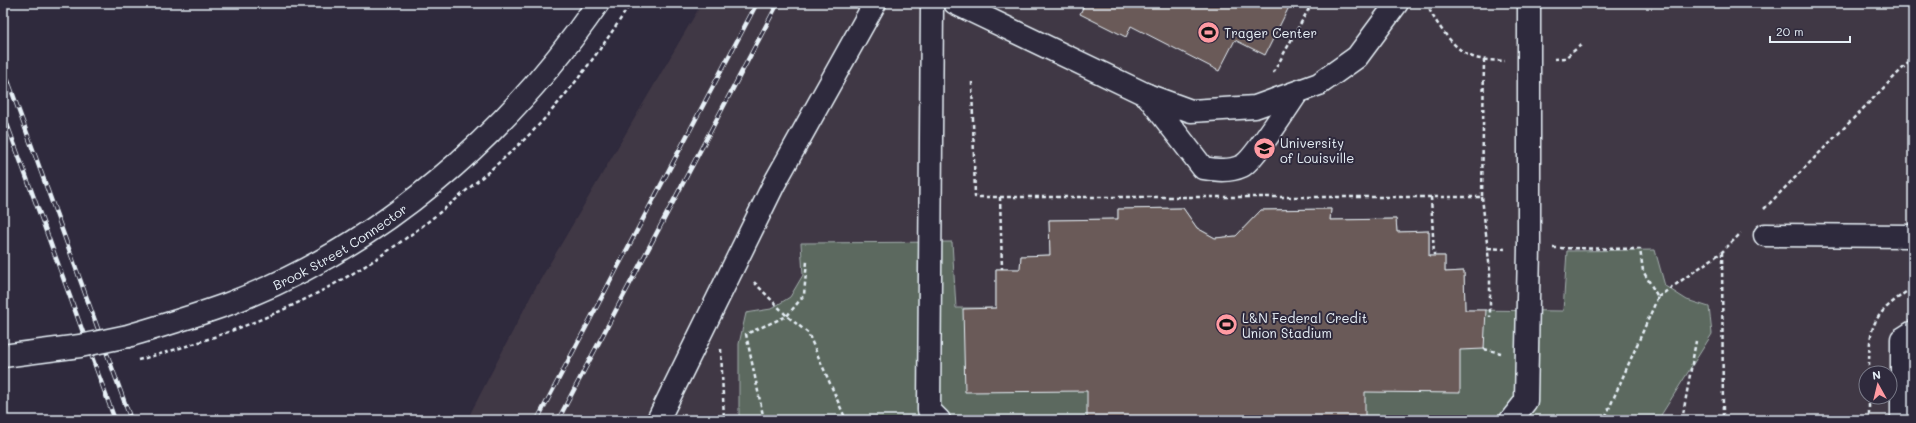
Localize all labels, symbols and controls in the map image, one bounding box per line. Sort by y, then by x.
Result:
scale bar [1770,18,1850,44]
sports icon: Trager Center [1196,19,1222,45]
text: 20 m [1776,23,1804,39]
place label: Trager Center [1224,24,1317,41]
place label: University of Louisville [1280,134,1354,166]
school or university icon: University of Louisville [1252,136,1278,162]
street label: Brook Street Connector [270,199,410,293]
place label: L&N Federal Credit Union Stadium [1242,309,1368,341]
sports icon: L&N Federal Credit Union Stadium [1214,311,1240,337]
north arrow [1858,365,1898,405]
text: N [1871,367,1882,383]

